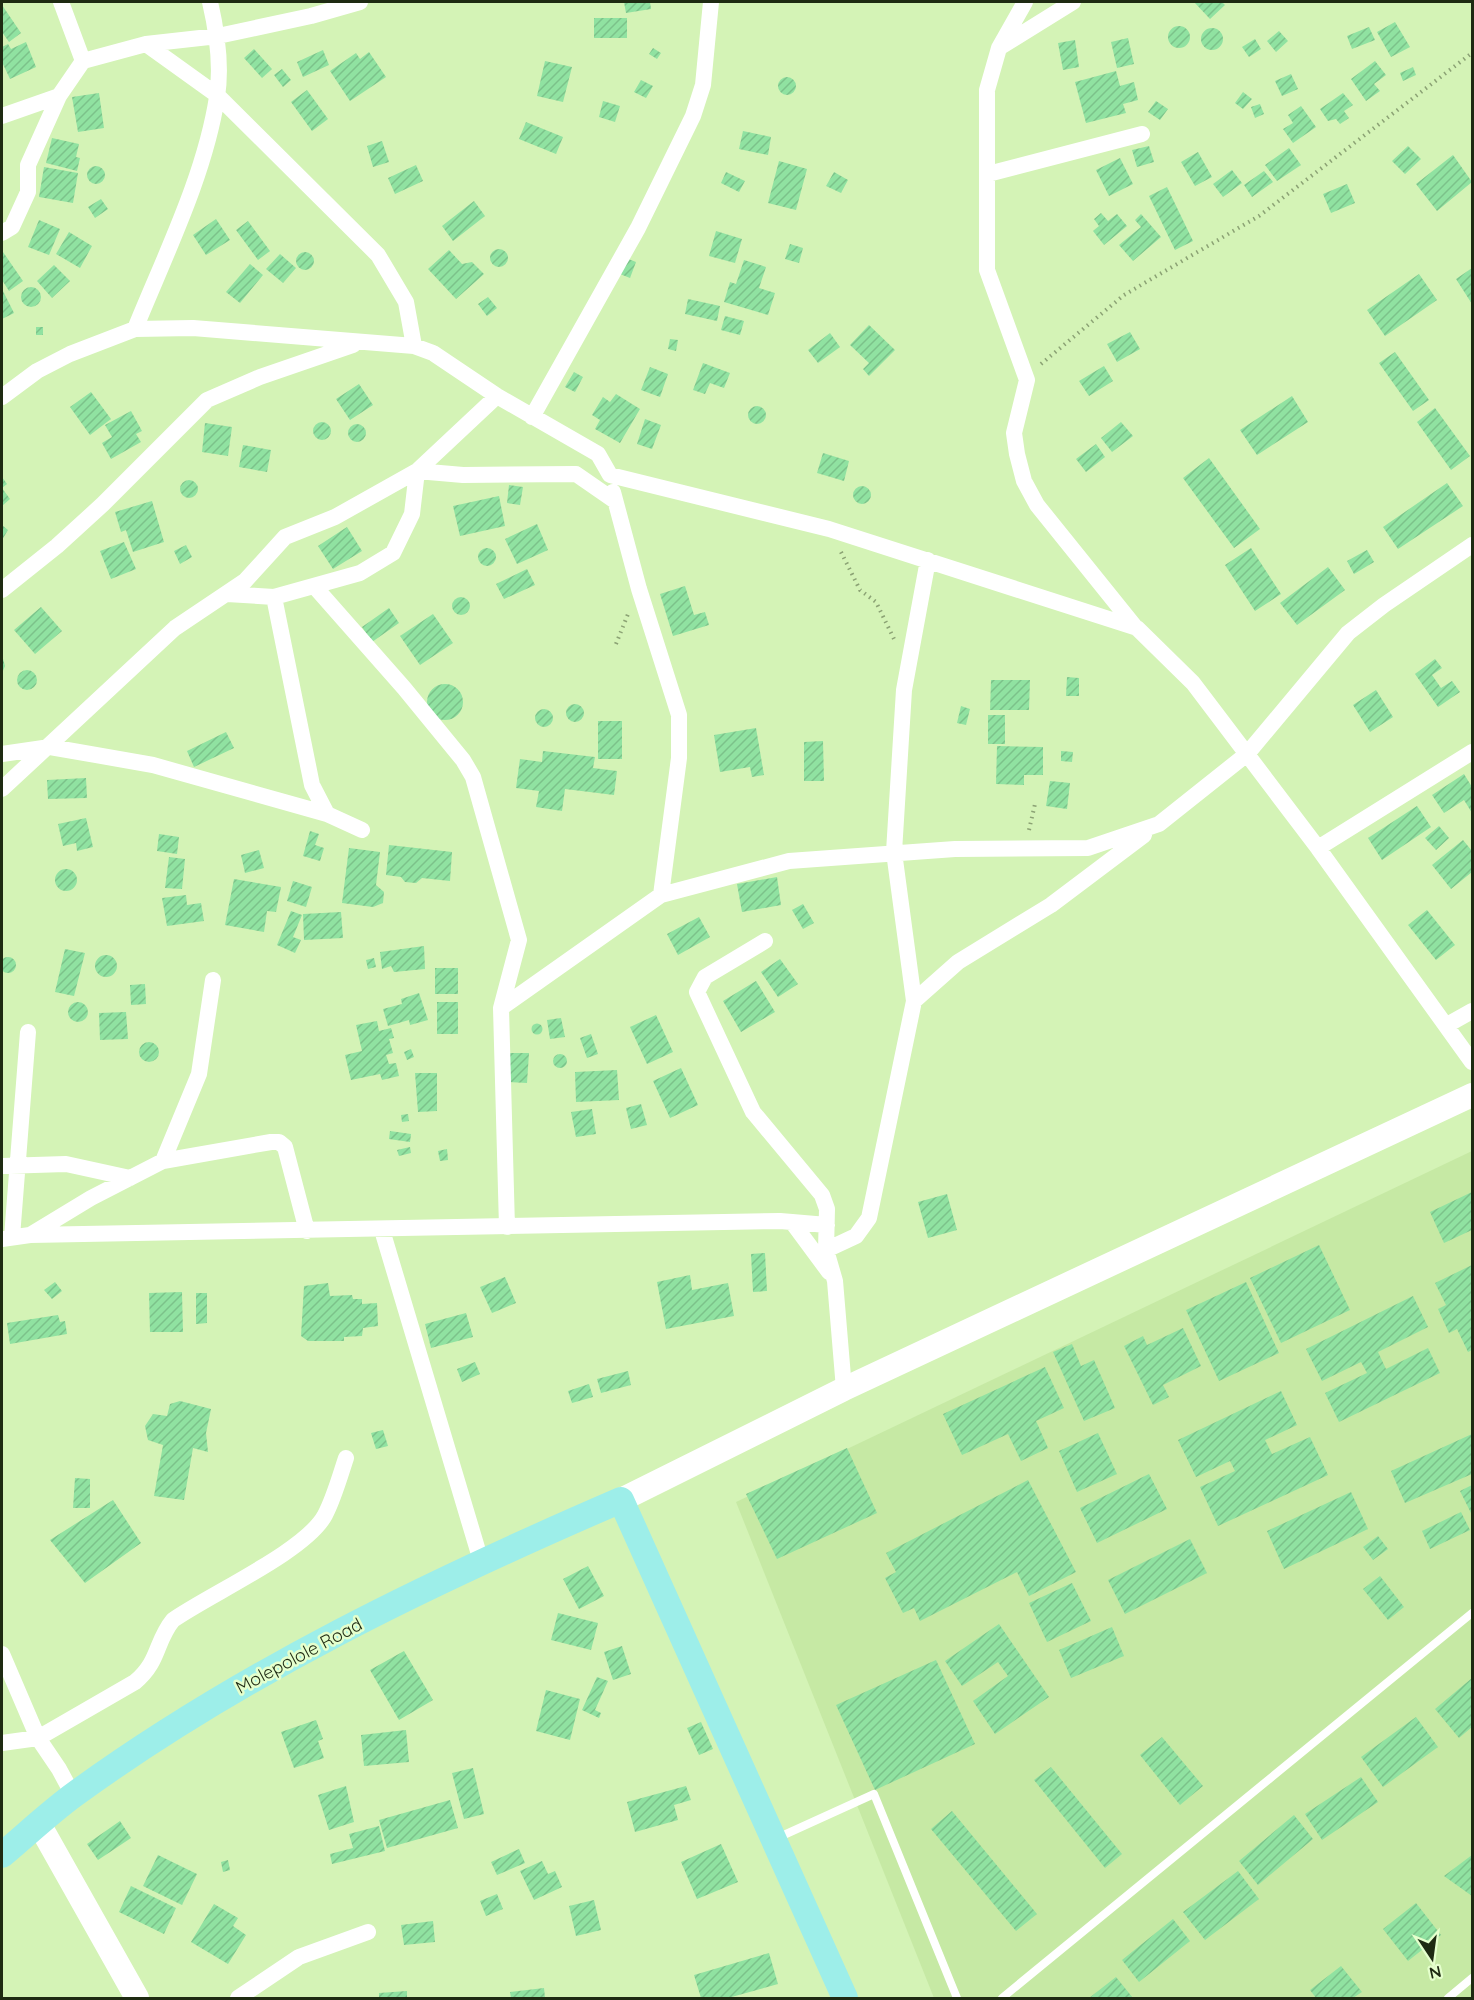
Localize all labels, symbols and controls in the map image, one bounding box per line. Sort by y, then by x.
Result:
street label: Molepolole Road [231,1612,366,1699]
north arrow [1402,1928,1462,1988]
text: N [1427,1962,1443,1984]

